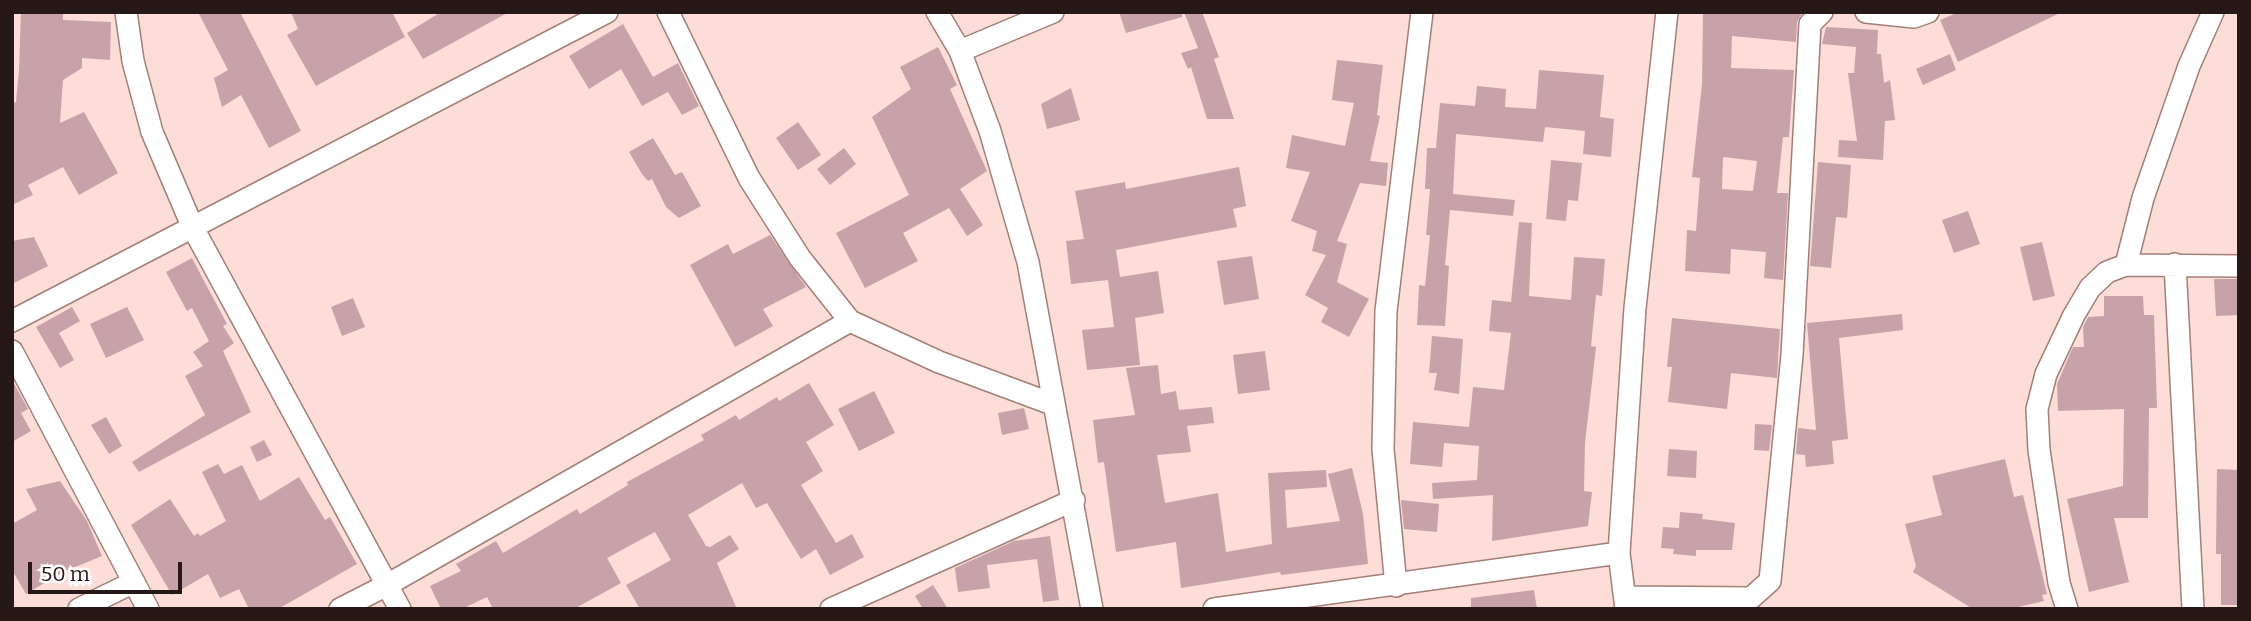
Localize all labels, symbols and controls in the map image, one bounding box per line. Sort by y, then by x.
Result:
scale bar [32,548,186,592]
text: 50 m [41,561,90,587]

